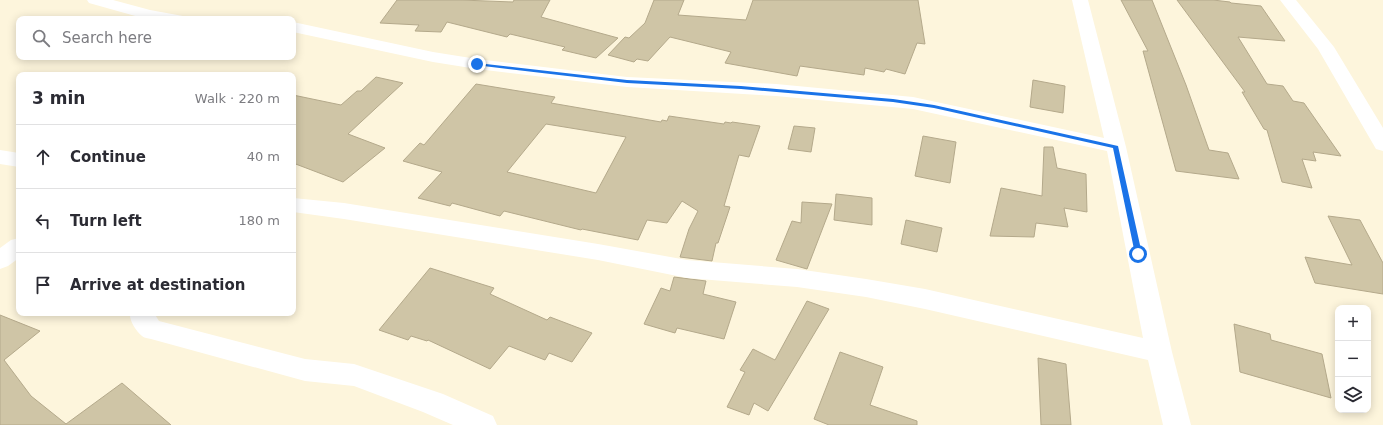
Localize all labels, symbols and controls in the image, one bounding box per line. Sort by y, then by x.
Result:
search box [16,16,296,60]
icon: search [30,27,52,49]
text: Search here [62,29,152,47]
route end [468,55,486,73]
text: 3 min [32,88,85,108]
text: Walk · 220 m [195,91,280,106]
icon: ahead [32,146,54,168]
text: Continue [70,148,146,166]
text: 40 m [247,149,280,164]
icon: left [32,210,54,232]
text: Turn left [70,212,142,230]
text: 180 m [238,213,280,228]
route start [1129,245,1147,263]
icon: arrive [32,274,54,296]
text: Arrive at destination [70,276,245,294]
map controls [1335,305,1371,413]
button: + [1335,305,1371,341]
button: − [1335,341,1371,377]
button: layers [1335,377,1371,413]

